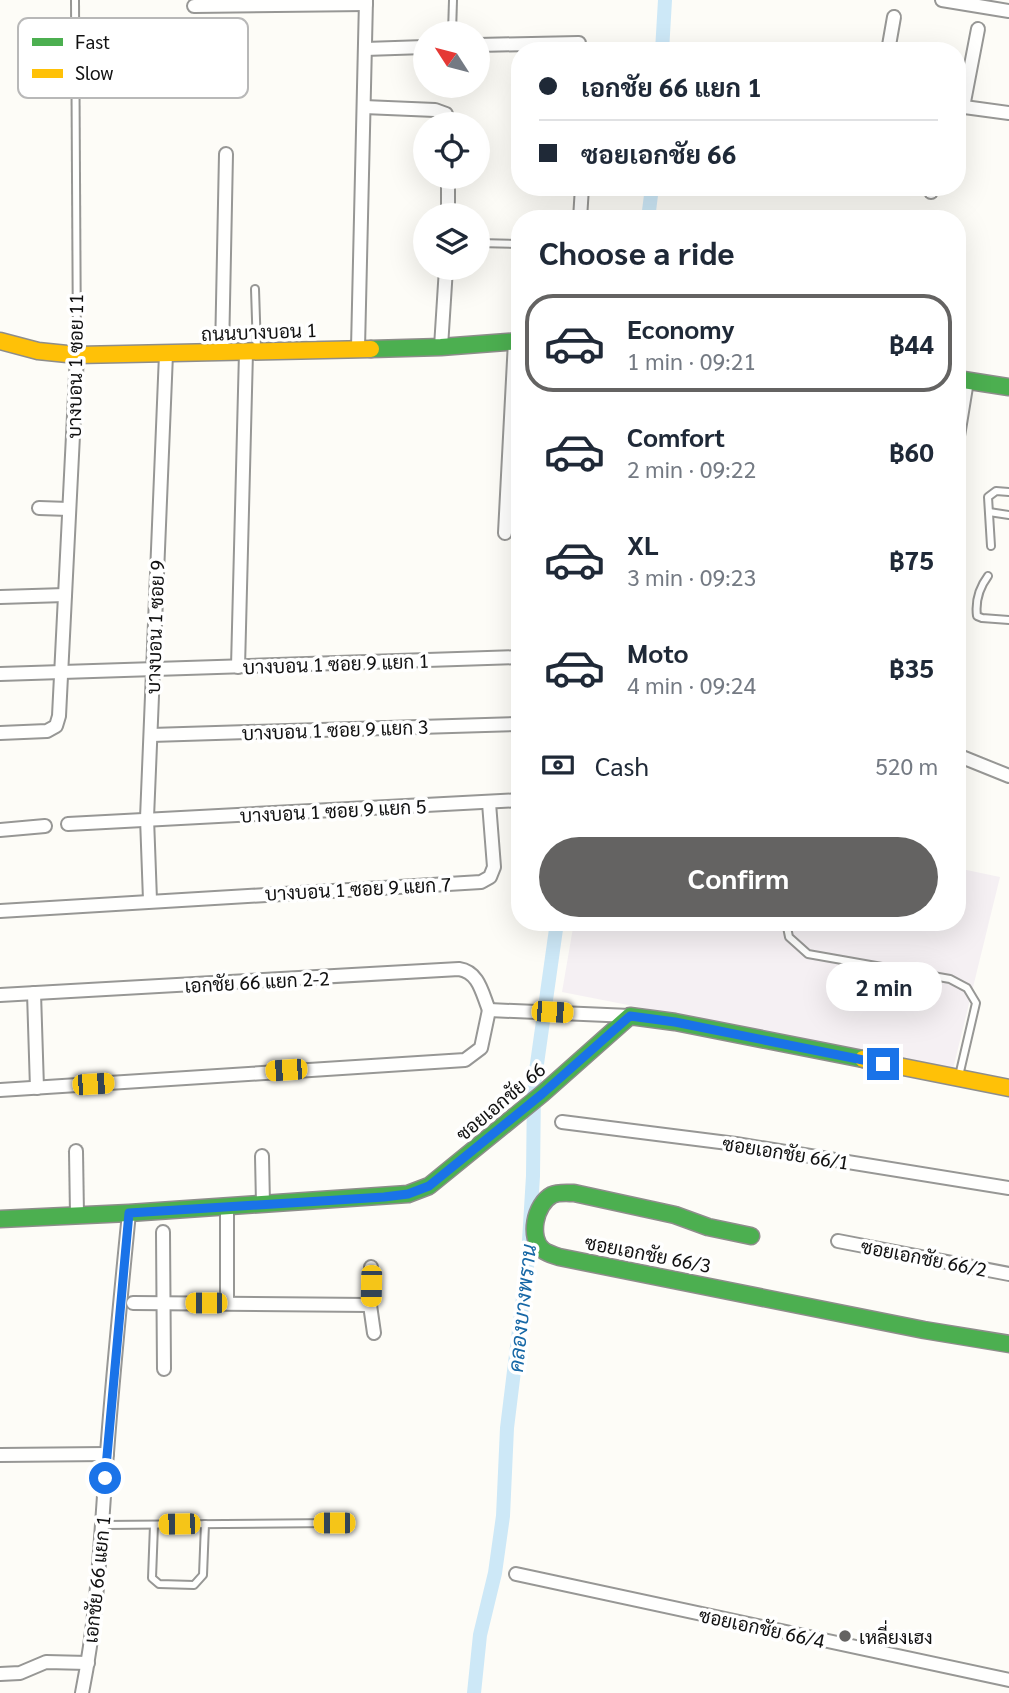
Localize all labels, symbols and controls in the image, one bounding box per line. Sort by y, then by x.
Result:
legend [18,18,248,98]
north arrow [413,21,490,98]
map controls [413,21,490,280]
text: Fast [75,29,110,53]
text: Slow [75,60,114,84]
text: เอกชัย 66 แยก 1 [581,69,762,103]
button: locate [413,112,490,189]
text: ซอยเอกชัย 66 [581,136,736,170]
button: layers [413,203,490,280]
text: Choose a ride [539,231,735,272]
street label: บางบอน 1 ซอย 11 [61,294,87,438]
text: Economy [627,311,735,345]
icon: car [543,312,606,375]
street label: ถนนบางบอน 1 [201,317,317,345]
text: ฿44 [889,326,934,360]
text: 1 min · 09:21 [627,345,756,375]
text: Comfort [627,419,725,453]
icon: car [543,420,606,483]
text: ฿60 [889,434,934,468]
text: 2 min · 09:22 [627,453,756,483]
text: XL [627,527,659,561]
icon: car [543,528,606,591]
text: ฿75 [889,542,934,576]
street label: บางบอน 1 ซอย 9 [140,560,168,694]
text: 3 min · 09:23 [627,561,756,591]
text: Moto [627,635,688,669]
icon: car [543,636,606,699]
street label: บางบอน 1 ซอย 9 แยก 1 [242,648,430,678]
text: ฿35 [889,650,934,684]
text: 4 min · 09:24 [627,669,756,699]
street label: บางบอน 1 ซอย 9 แยก 3 [241,714,429,744]
icon: cash [539,746,577,784]
text: Cash [595,748,649,782]
text: 520 m [875,750,938,780]
street label: บางบอน 1 ซอย 9 แยก 5 [239,793,427,827]
button: Confirm [539,837,938,917]
street label: บางบอน 1 ซอย 9 แยก 7 [264,871,452,905]
callout: 2 min [825,962,941,1012]
street label: เอกชัย 66 แยก 2-2 [184,965,330,997]
text: 2 min [855,971,913,1001]
car [531,1000,574,1024]
route end [867,1048,899,1080]
street label: ซอยเอกชัย 66 [450,1057,550,1145]
car [265,1058,308,1082]
car [72,1072,115,1096]
street label: ซอยเอกชัย 66/1 [721,1130,851,1174]
street label: ซอยเอกชัย 66/3 [583,1229,713,1277]
street label: ซอยเอกชัย 66/2 [859,1233,989,1281]
water label: คลองบางพราน [501,1242,541,1373]
car [361,1265,382,1307]
car [186,1293,228,1314]
route start [89,1462,121,1494]
car [158,1513,201,1535]
car [314,1513,356,1534]
street label: เอกชัย 66 แยก 1 [77,1514,115,1644]
street label: ซอยเอกชัย 66/4 [697,1602,827,1652]
place label: เหลี่ยงเฮง [859,1620,933,1648]
marker: เหลี่ยงเฮง [837,1628,853,1644]

